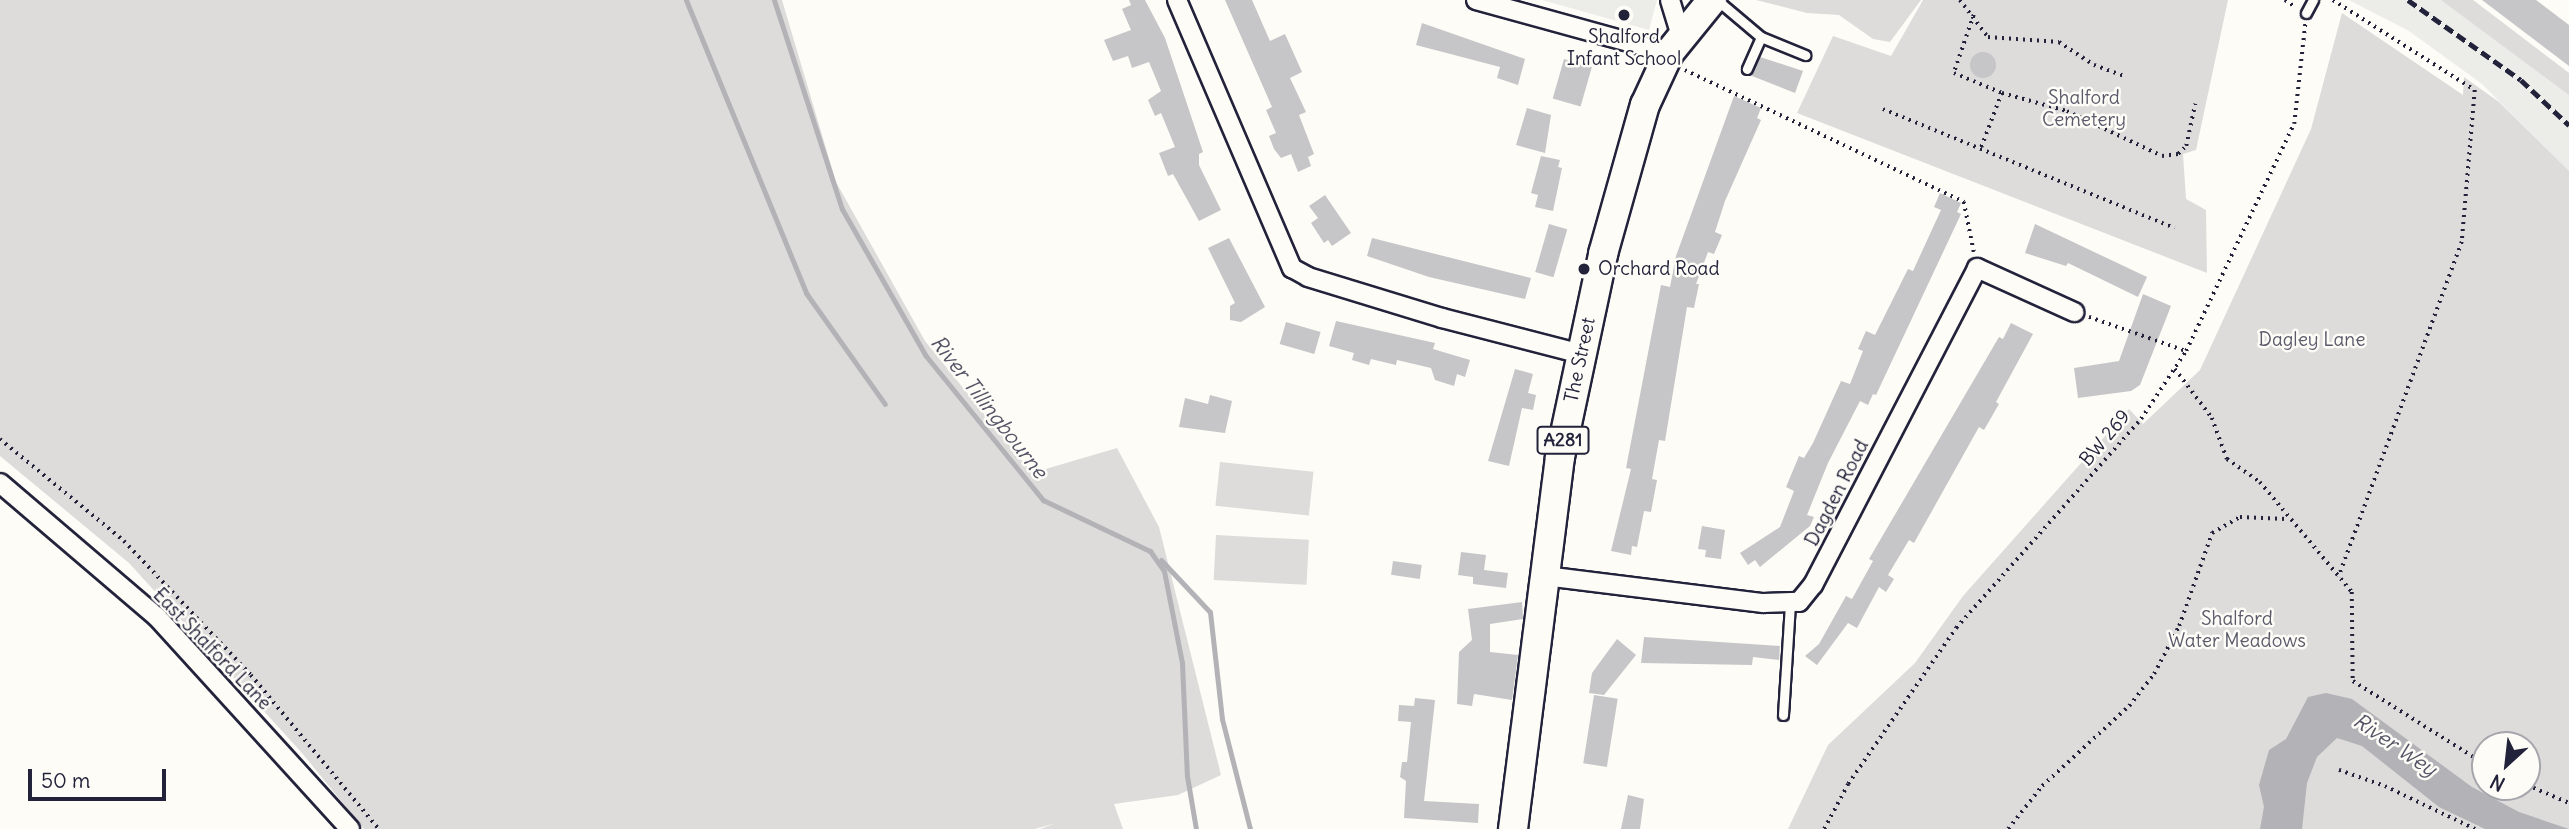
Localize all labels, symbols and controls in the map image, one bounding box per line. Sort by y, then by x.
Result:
marker: Shalford Infant School [1616,7,1632,23]
place label: Shalford Infant School [1567,26,1681,70]
park label: Shalford Cemetery [2042,87,2126,131]
place label: Orchard Road [1598,258,1720,280]
marker: Orchard Road [1576,261,1592,277]
street label: The Street [1560,315,1600,405]
park label: Dagley Lane [2259,329,2365,351]
water label: River Tillingbourne [925,330,1053,484]
street label: BW 269 [2075,405,2135,471]
road number: A281 [1535,426,1591,454]
street label: Dagden Road [1800,436,1874,550]
street label: East Shalford Lane [148,583,276,715]
park label: Shalford Water Meadows [2168,608,2306,652]
water label: River Wey [2349,708,2441,782]
north arrow [2471,731,2541,801]
scale bar [32,756,170,800]
text: 50 m [41,767,90,794]
text: N [2486,769,2509,797]

